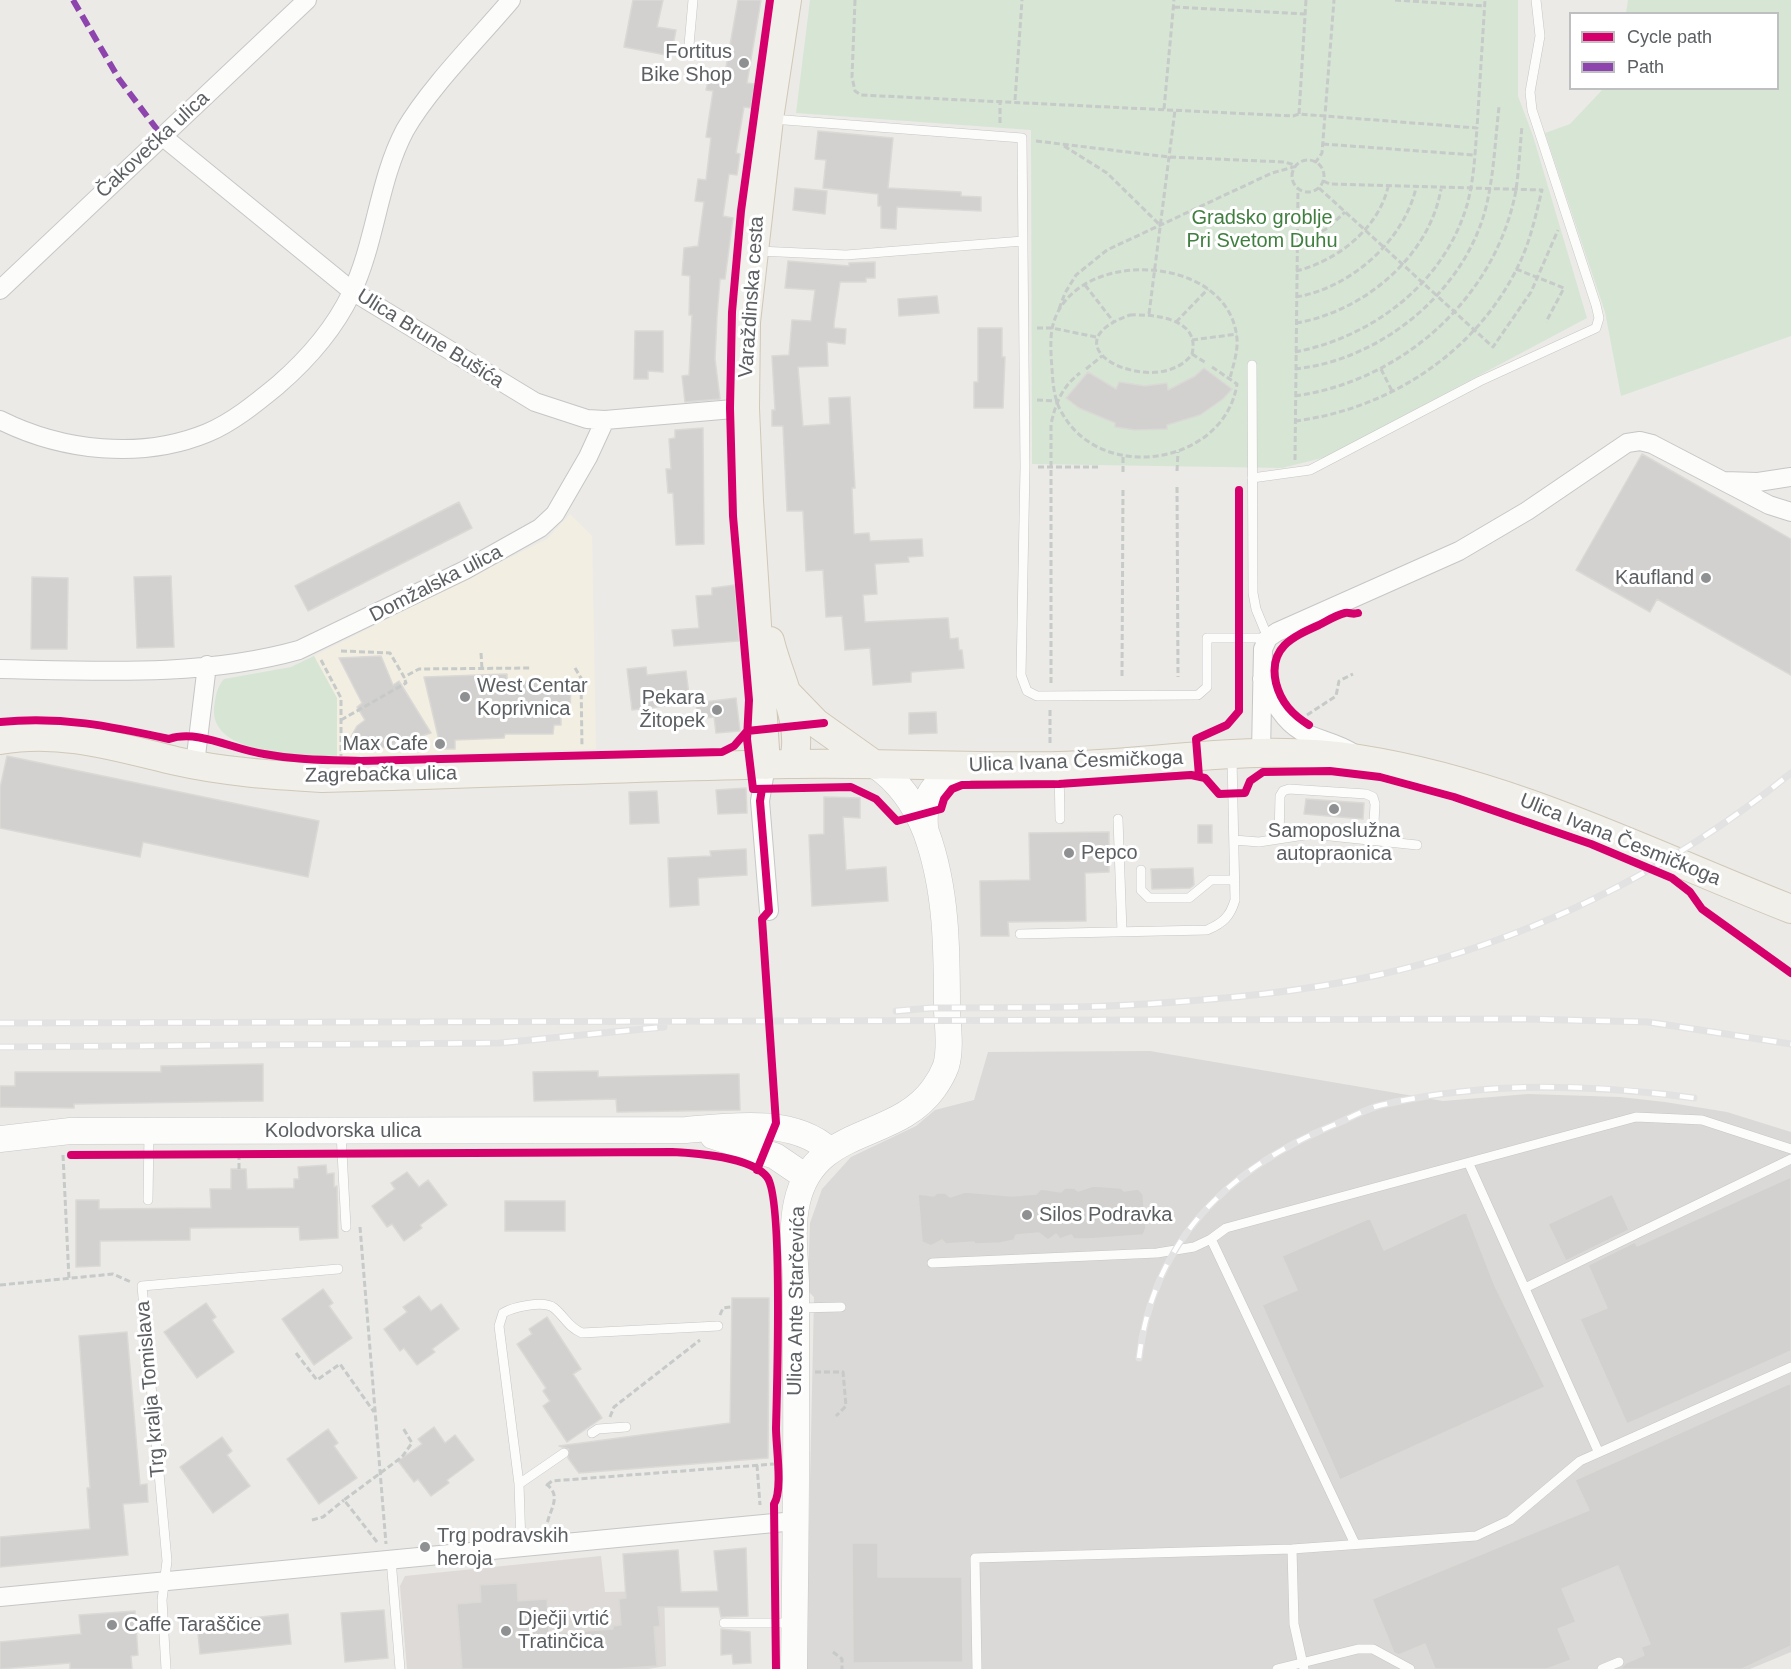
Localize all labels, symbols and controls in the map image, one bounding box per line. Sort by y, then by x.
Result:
legend [1569,12,1779,90]
text: Cycle path [1627,27,1712,47]
place label: Fortitus Bike Shop [641,40,732,87]
marker: Fortitus Bike Shop [737,56,751,70]
text: Path [1627,57,1664,77]
street label: Čakovečka ulica [92,87,214,203]
park label: Gradsko groblje Pri Svetom Duhu [1186,206,1338,253]
street label: Varaždinska cesta [734,215,770,379]
street label: Ulica Brune Bušića [352,284,508,394]
street label: Domžalska ulica [366,540,506,628]
place label: Kaufland [1615,566,1694,590]
marker: Kaufland [1699,571,1713,585]
place label: West Centar Koprivnica [477,674,588,721]
place label: Pekara Žitopek [639,686,705,733]
marker: West Centar Koprivnica [458,690,472,704]
marker: Pekara Žitopek [710,703,724,717]
place label: Max Cafe [342,732,428,756]
marker: Max Cafe [433,737,447,751]
street label: Ulica Ivana Česmičkoga [968,746,1184,778]
street label: Zagrebačka ulica [305,762,457,788]
street label: Ulica Ivana Česmičkoga [1516,789,1724,891]
marker: Samoposlužna autopraonica [1327,802,1341,816]
place label: Samoposlužna autopraonica [1268,819,1400,866]
place label: Pepco [1081,841,1138,865]
marker: Pepco [1062,846,1076,860]
street label: Kolodvorska ulica [265,1119,421,1143]
place label: Silos Podravka [1039,1203,1172,1227]
street label: Ulica Ante Starčevića [783,1206,811,1396]
marker: Silos Podravka [1020,1208,1034,1222]
street label: Trg kralja Tomislava [131,1300,171,1478]
place label: Trg podravskih heroja [437,1524,569,1571]
marker: Trg podravskih heroja [418,1540,432,1554]
place label: Dječji vrtić Tratinčica [518,1607,609,1654]
place label: Caffe Taraščice [124,1613,261,1637]
marker: Caffe Taraščice [105,1618,119,1632]
marker: Dječji vrtić Tratinčica [499,1624,513,1638]

